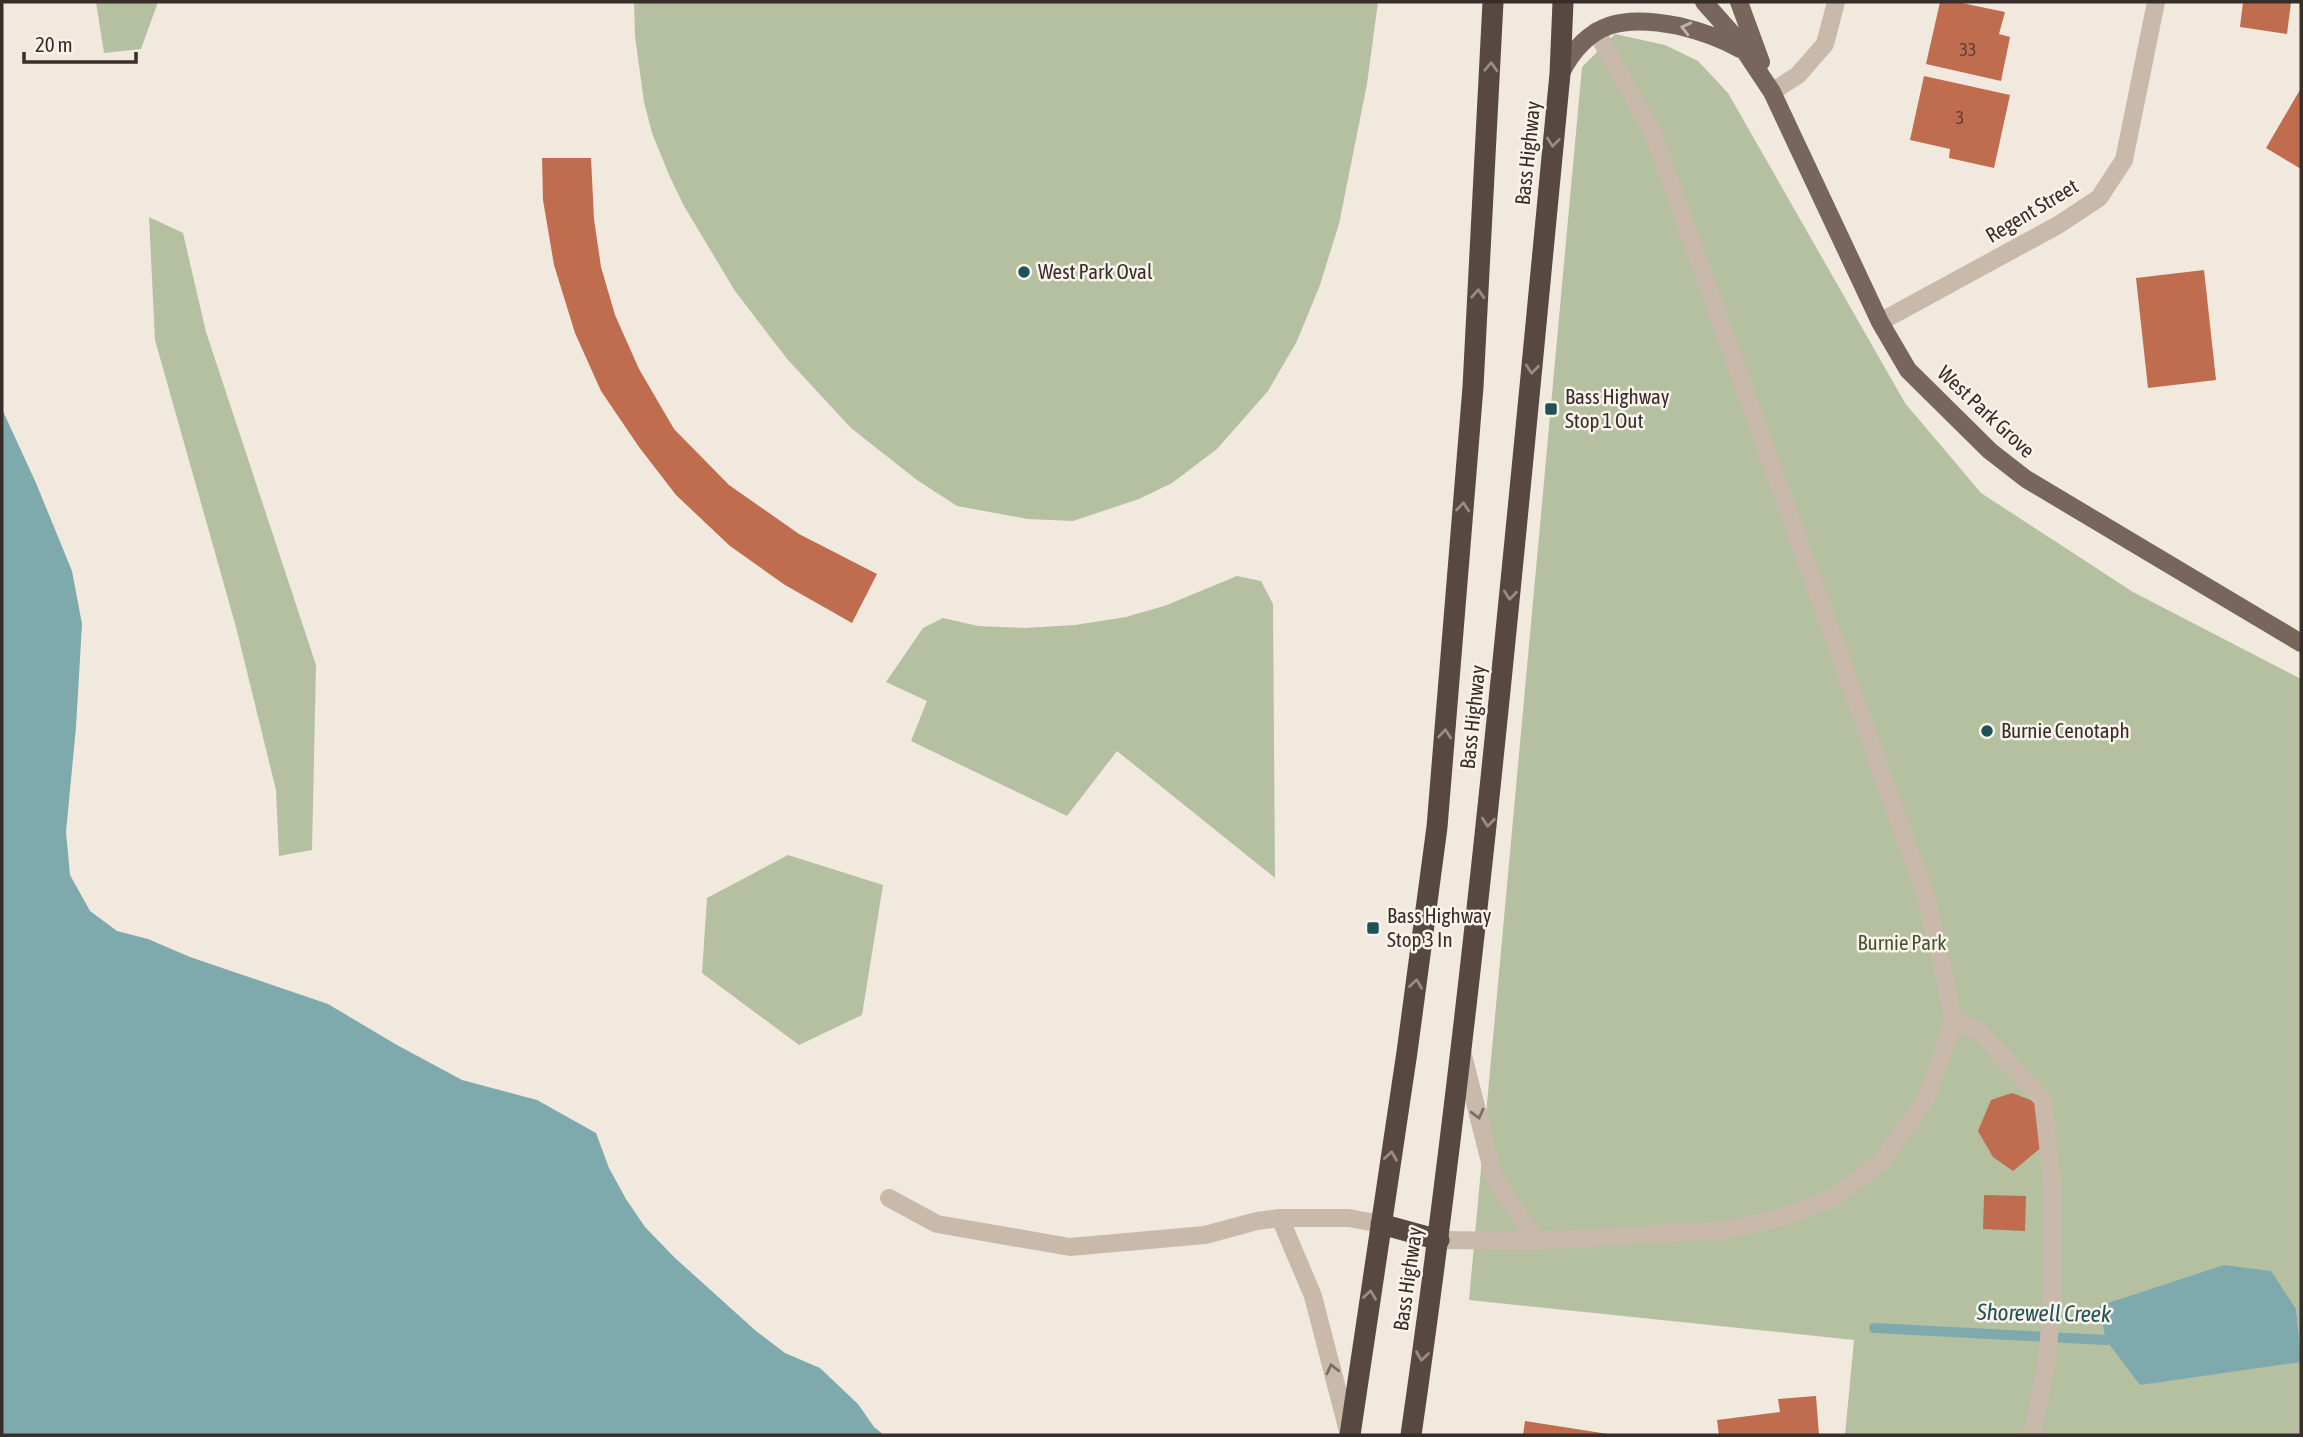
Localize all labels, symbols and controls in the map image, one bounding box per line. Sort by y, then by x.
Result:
scale bar [24,21,136,65]
one-way arrow [1680,22,1692,36]
text: 20 m [35,32,73,56]
house number: 33 [1960,39,1976,60]
one-way arrow [1483,61,1498,72]
street label: Bass Highway [1510,99,1544,206]
house number: 3 [1956,107,1964,128]
one-way arrow [1546,137,1561,148]
street label: Regent Street [1981,173,2082,247]
place label: West Park Oval [1038,259,1153,283]
marker: West Park Oval [1016,264,1032,280]
one-way arrow [1470,288,1485,299]
street label: West Park Grove [1933,360,2040,462]
one-way arrow [1524,363,1539,375]
place label: Bass Highway Stop 1 Out [1565,384,1670,432]
marker: Bass Highway Stop 1 Out [1543,401,1559,417]
one-way arrow [1455,501,1470,512]
one-way arrow [1502,590,1517,601]
street label: Bass Highway [1455,663,1489,770]
place label: Burnie Cenotaph [2001,718,2130,742]
marker: Burnie Cenotaph [1979,723,1995,739]
one-way arrow [1437,728,1452,739]
one-way arrow [1480,816,1495,828]
place label: Bass Highway Stop 3 In [1387,903,1492,951]
marker: Bass Highway Stop 3 In [1365,920,1381,936]
park label: Burnie Park [1858,930,1946,954]
one-way arrow [1408,978,1423,990]
one-way arrow [1470,1108,1484,1120]
one-way arrow [1383,1150,1398,1162]
street label: Bass Highway [1388,1225,1426,1332]
one-way arrow [1363,1289,1378,1301]
water label: Shorewell Creek [1976,1299,2112,1327]
one-way arrow [1415,1350,1430,1362]
one-way arrow [1326,1363,1340,1375]

